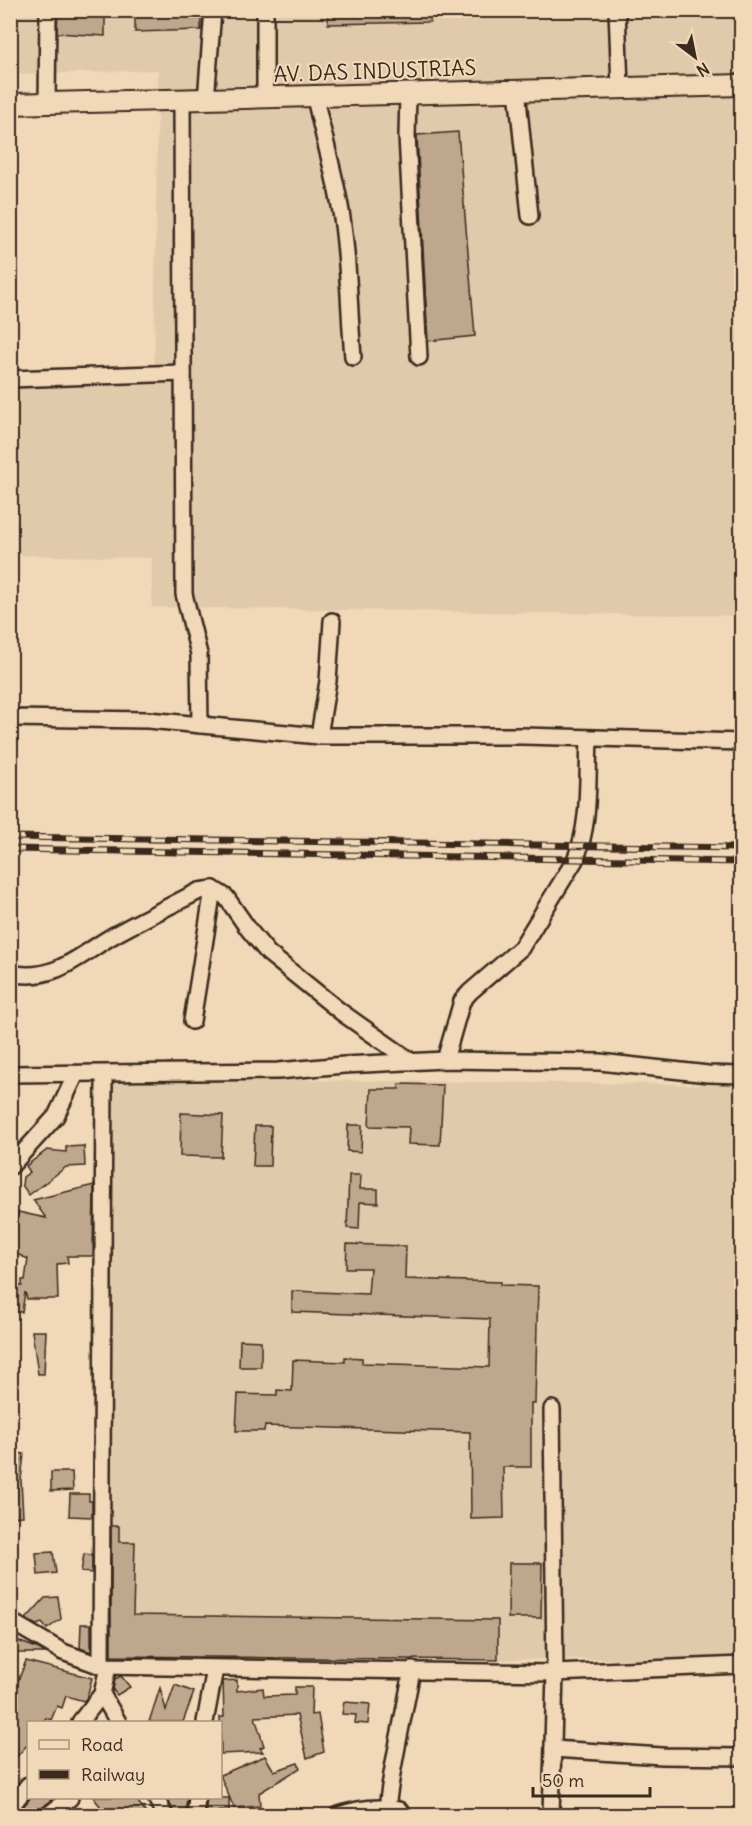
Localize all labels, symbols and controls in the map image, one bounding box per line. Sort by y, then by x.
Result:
north arrow [665,27,725,87]
street label: AV. DAS INDUSTRIAS [273,54,477,88]
text: N [693,58,713,81]
legend [27,1721,222,1799]
text: Road [81,1733,124,1756]
scale bar [533,1760,650,1798]
text: Railway [81,1763,145,1786]
text: 50 m [542,1769,584,1792]

